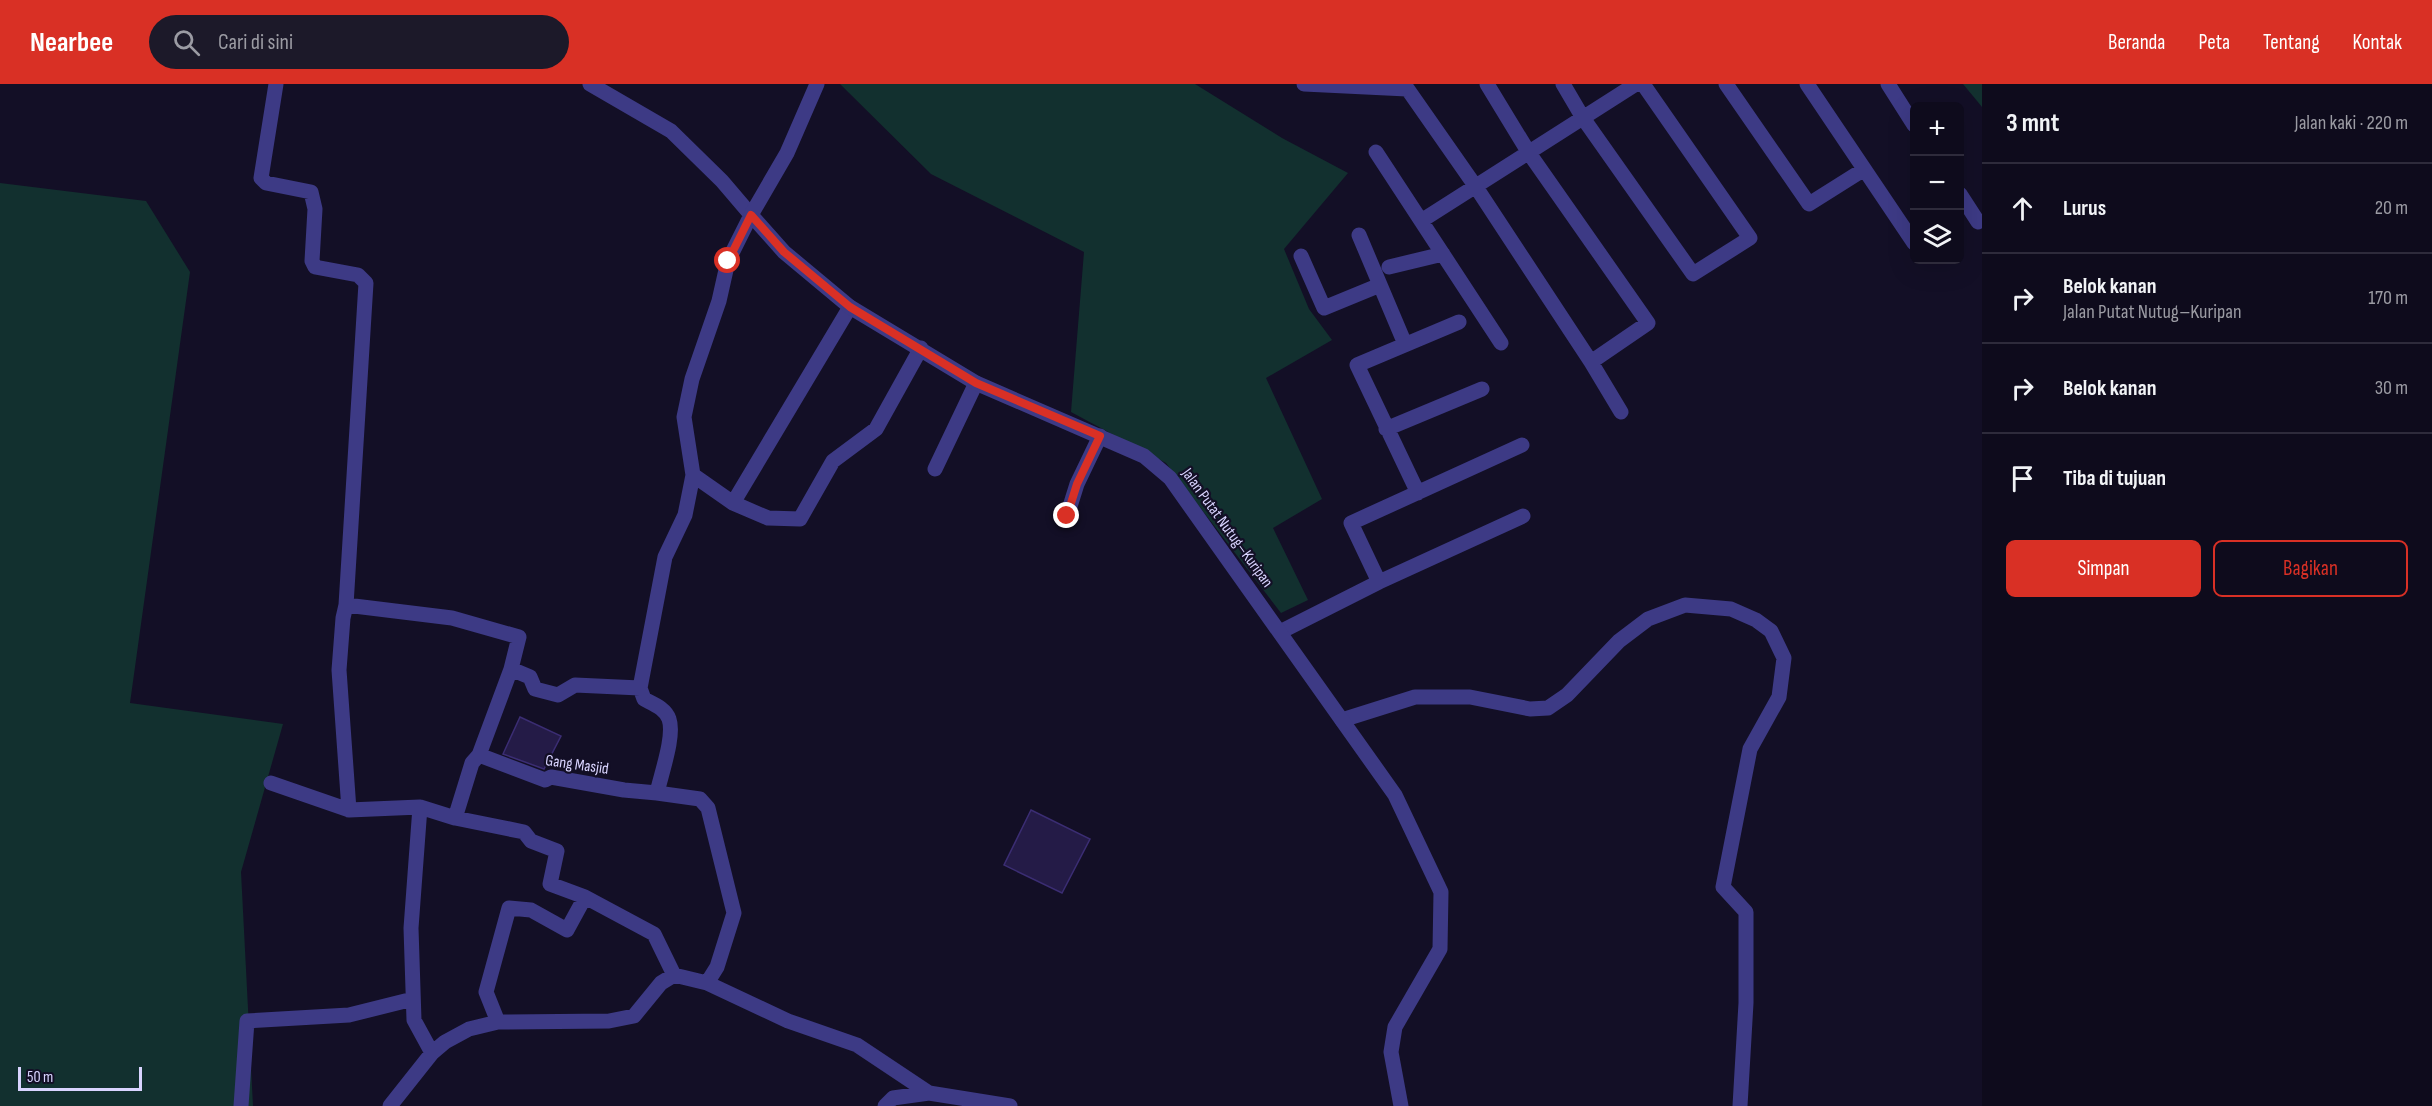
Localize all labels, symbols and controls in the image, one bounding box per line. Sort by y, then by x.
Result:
search box [149,15,569,69]
text: Nearbee [30,26,113,59]
icon: search [170,26,203,59]
text: Cari di sini [218,29,293,56]
text: Beranda [2108,30,2165,55]
text: Peta [2198,30,2230,55]
text: Tentang [2263,30,2320,55]
text: Kontak [2353,30,2402,55]
map controls [1910,102,1964,264]
button: + [1910,102,1964,156]
text: 3 mnt [2006,108,2059,139]
text: Jalan kaki · 220 m [2295,111,2408,135]
button: − [1910,156,1964,210]
icon: ahead [2006,192,2039,225]
text: Lurus [2063,195,2106,222]
text: 20 m [2375,196,2408,220]
button: layers [1910,210,1964,264]
route start [714,247,740,273]
text: Belok kanan [2063,273,2156,300]
icon: right [2006,282,2039,315]
text: 170 m [2368,286,2408,310]
text: Jalan Putat Nutug–Kuripan [2063,300,2241,324]
icon: right [2006,372,2039,405]
text: Belok kanan [2063,375,2156,402]
text: 30 m [2375,376,2408,400]
icon: arrive [2006,462,2039,495]
street label: Jalan Putat Nutug–Kuripan [1177,464,1277,591]
text: Tiba di tujuan [2063,465,2166,492]
route end [1053,502,1079,528]
button: Simpan [2006,540,2201,597]
button: Bagikan [2213,540,2408,597]
street label: Gang Masjid [544,751,610,779]
scale bar [18,1064,142,1092]
text: 50 m [27,1068,53,1087]

